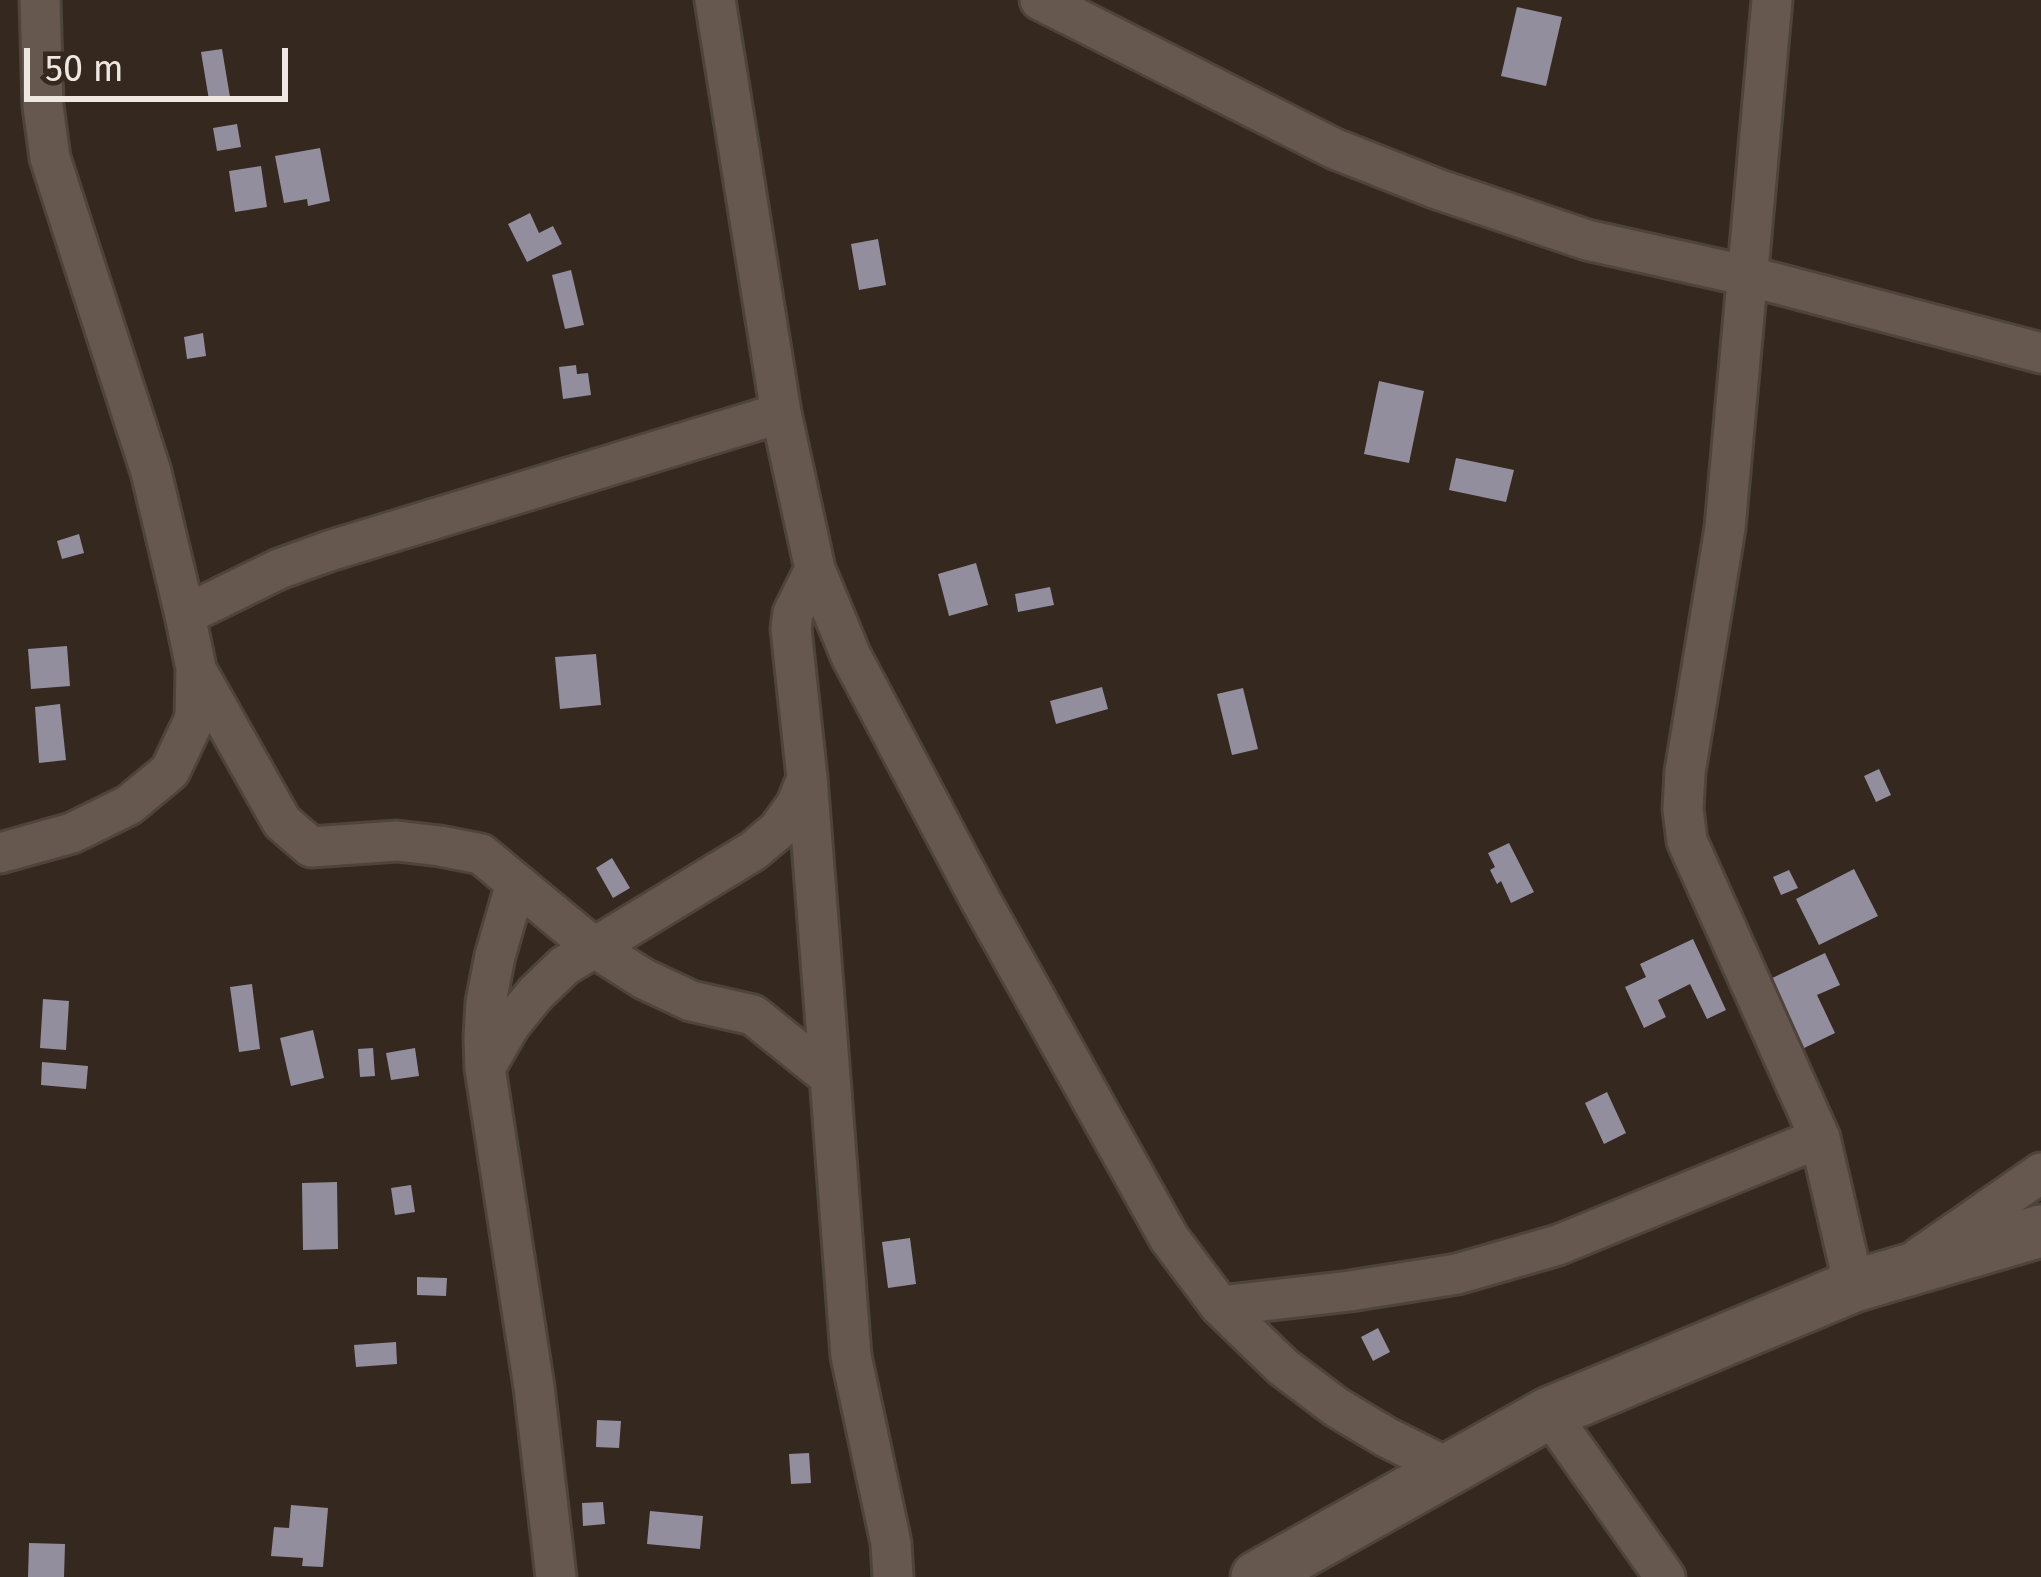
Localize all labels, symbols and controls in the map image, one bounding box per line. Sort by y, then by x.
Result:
scale bar [30,24,294,98]
text: 50 m [45,47,124,91]

